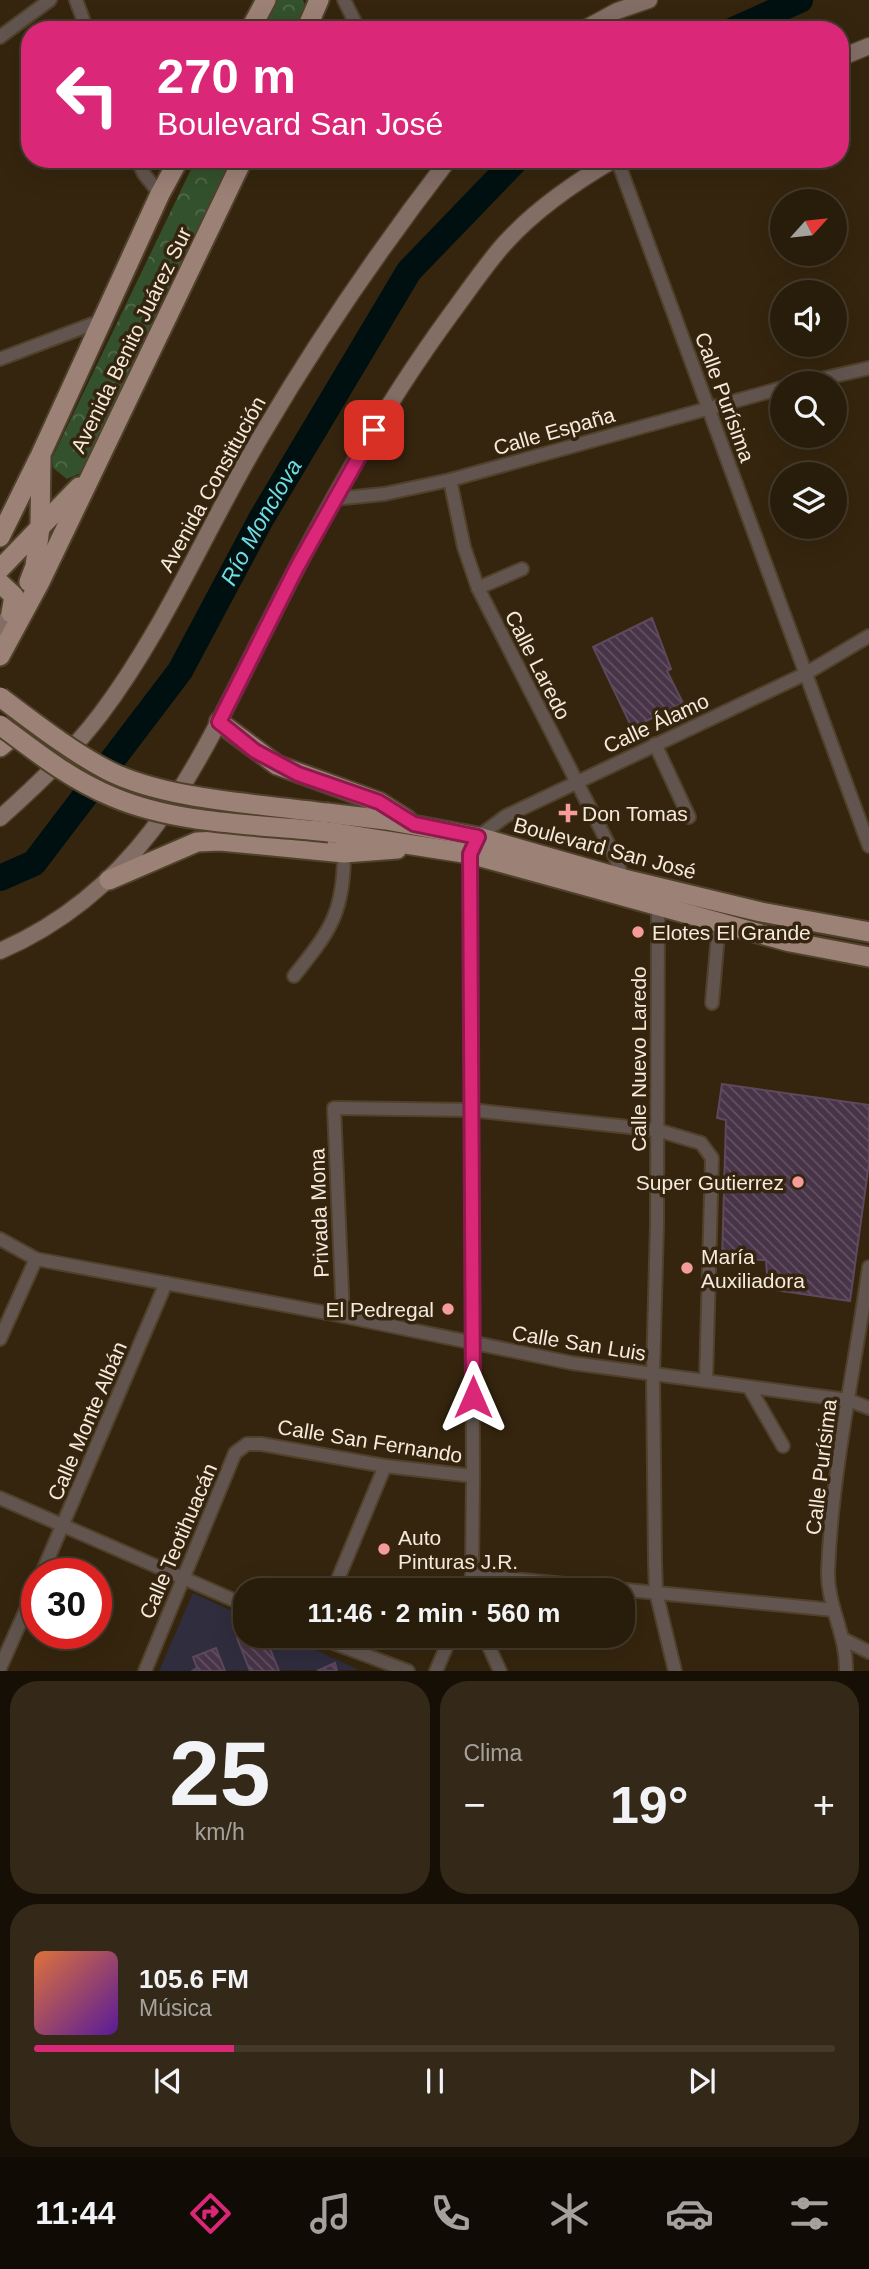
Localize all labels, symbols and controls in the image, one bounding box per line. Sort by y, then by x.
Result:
icon: left [42,49,133,140]
text: 270 m [157,49,296,103]
text: Boulevard San José [157,106,443,142]
north arrow [770,189,847,266]
map controls [770,189,847,539]
street label: Avenida Benito Juárez Sur [66,223,196,457]
button: sound [770,280,847,357]
street label: Calle Purísima [691,329,759,465]
button: search [770,371,847,448]
street label: Avenida Constitución [154,392,270,576]
pin [344,400,404,460]
street label: Calle España [491,403,618,459]
icon: arrive [355,411,393,449]
water label: Río Monclova [215,454,307,589]
button: layers [770,462,847,539]
street label: Calle Laredo [501,607,575,723]
street label: Calle Álamo [600,689,712,757]
place label: Don Tomas [582,802,688,825]
marker: Don Tomas [560,805,576,821]
street label: Boulevard San José [511,813,699,883]
place label: Elotes El Grande [652,921,811,944]
marker: Elotes El Grande [630,924,646,940]
street label: Calle Nuevo Laredo [627,966,650,1152]
street label: Privada Mona [305,1148,333,1278]
place label: Super Gutierrez [636,1171,784,1194]
marker: Super Gutierrez [790,1174,806,1190]
place label: María Auxiliadora [701,1245,805,1292]
marker: María Auxiliadora [679,1260,695,1276]
place label: El Pedregal [325,1298,434,1321]
marker: El Pedregal [440,1301,456,1317]
street label: Calle San Luis [510,1321,648,1365]
street label: Calle Monte Albán [43,1338,131,1504]
position arrow [436,1360,510,1434]
street label: Calle Purísima [801,1398,841,1536]
street label: Calle San Fernando [276,1415,464,1467]
street label: Calle Teotihuacán [135,1460,221,1622]
place label: Auto Pinturas J.R. [398,1526,518,1573]
marker: Auto Pinturas J.R. [376,1541,392,1557]
speed limit sign: 30 [21,1558,112,1649]
text: 11:46 · 2 min · 560 m [308,1598,560,1628]
text: 25 [169,1723,270,1824]
text: Clima [464,1740,522,1766]
text: 19° [610,1776,689,1834]
text: − [464,1784,486,1826]
text: + [813,1784,835,1826]
text: km/h [195,1819,245,1845]
text: 105.6 FM [139,1964,249,1994]
text: Música [139,1995,212,2021]
icon: previous [149,2062,187,2100]
icon: pause [416,2062,454,2100]
icon: next [683,2062,721,2100]
icon: directions [186,2189,235,2238]
icon: music [306,2189,355,2238]
icon: phone [426,2189,475,2238]
icon: climate [545,2189,594,2238]
icon: car [665,2189,714,2238]
icon: filters [785,2189,834,2238]
text: 11:44 [35,2195,115,2231]

